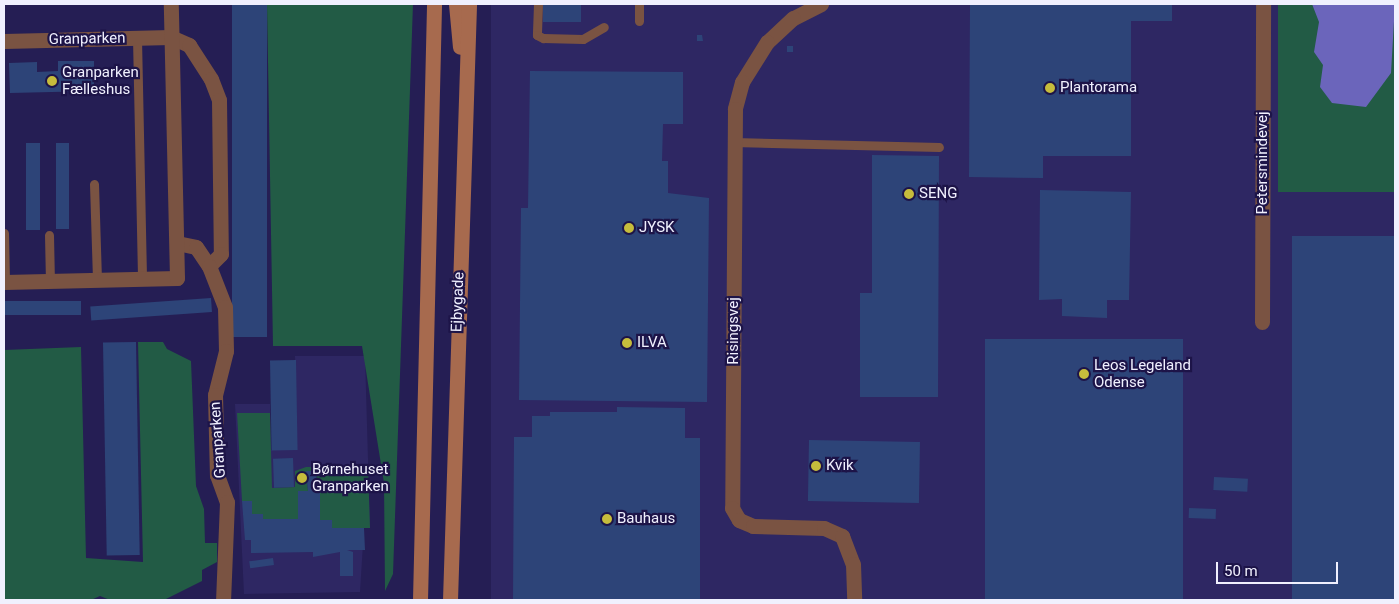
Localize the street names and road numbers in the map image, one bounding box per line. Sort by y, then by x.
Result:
street label: Granparken [48,29,126,49]
street label: Petersmindevej [1254,111,1272,215]
street label: Ejbygade [448,271,468,333]
street label: Risingsvej [725,297,743,365]
street label: Granparken [206,401,230,479]

